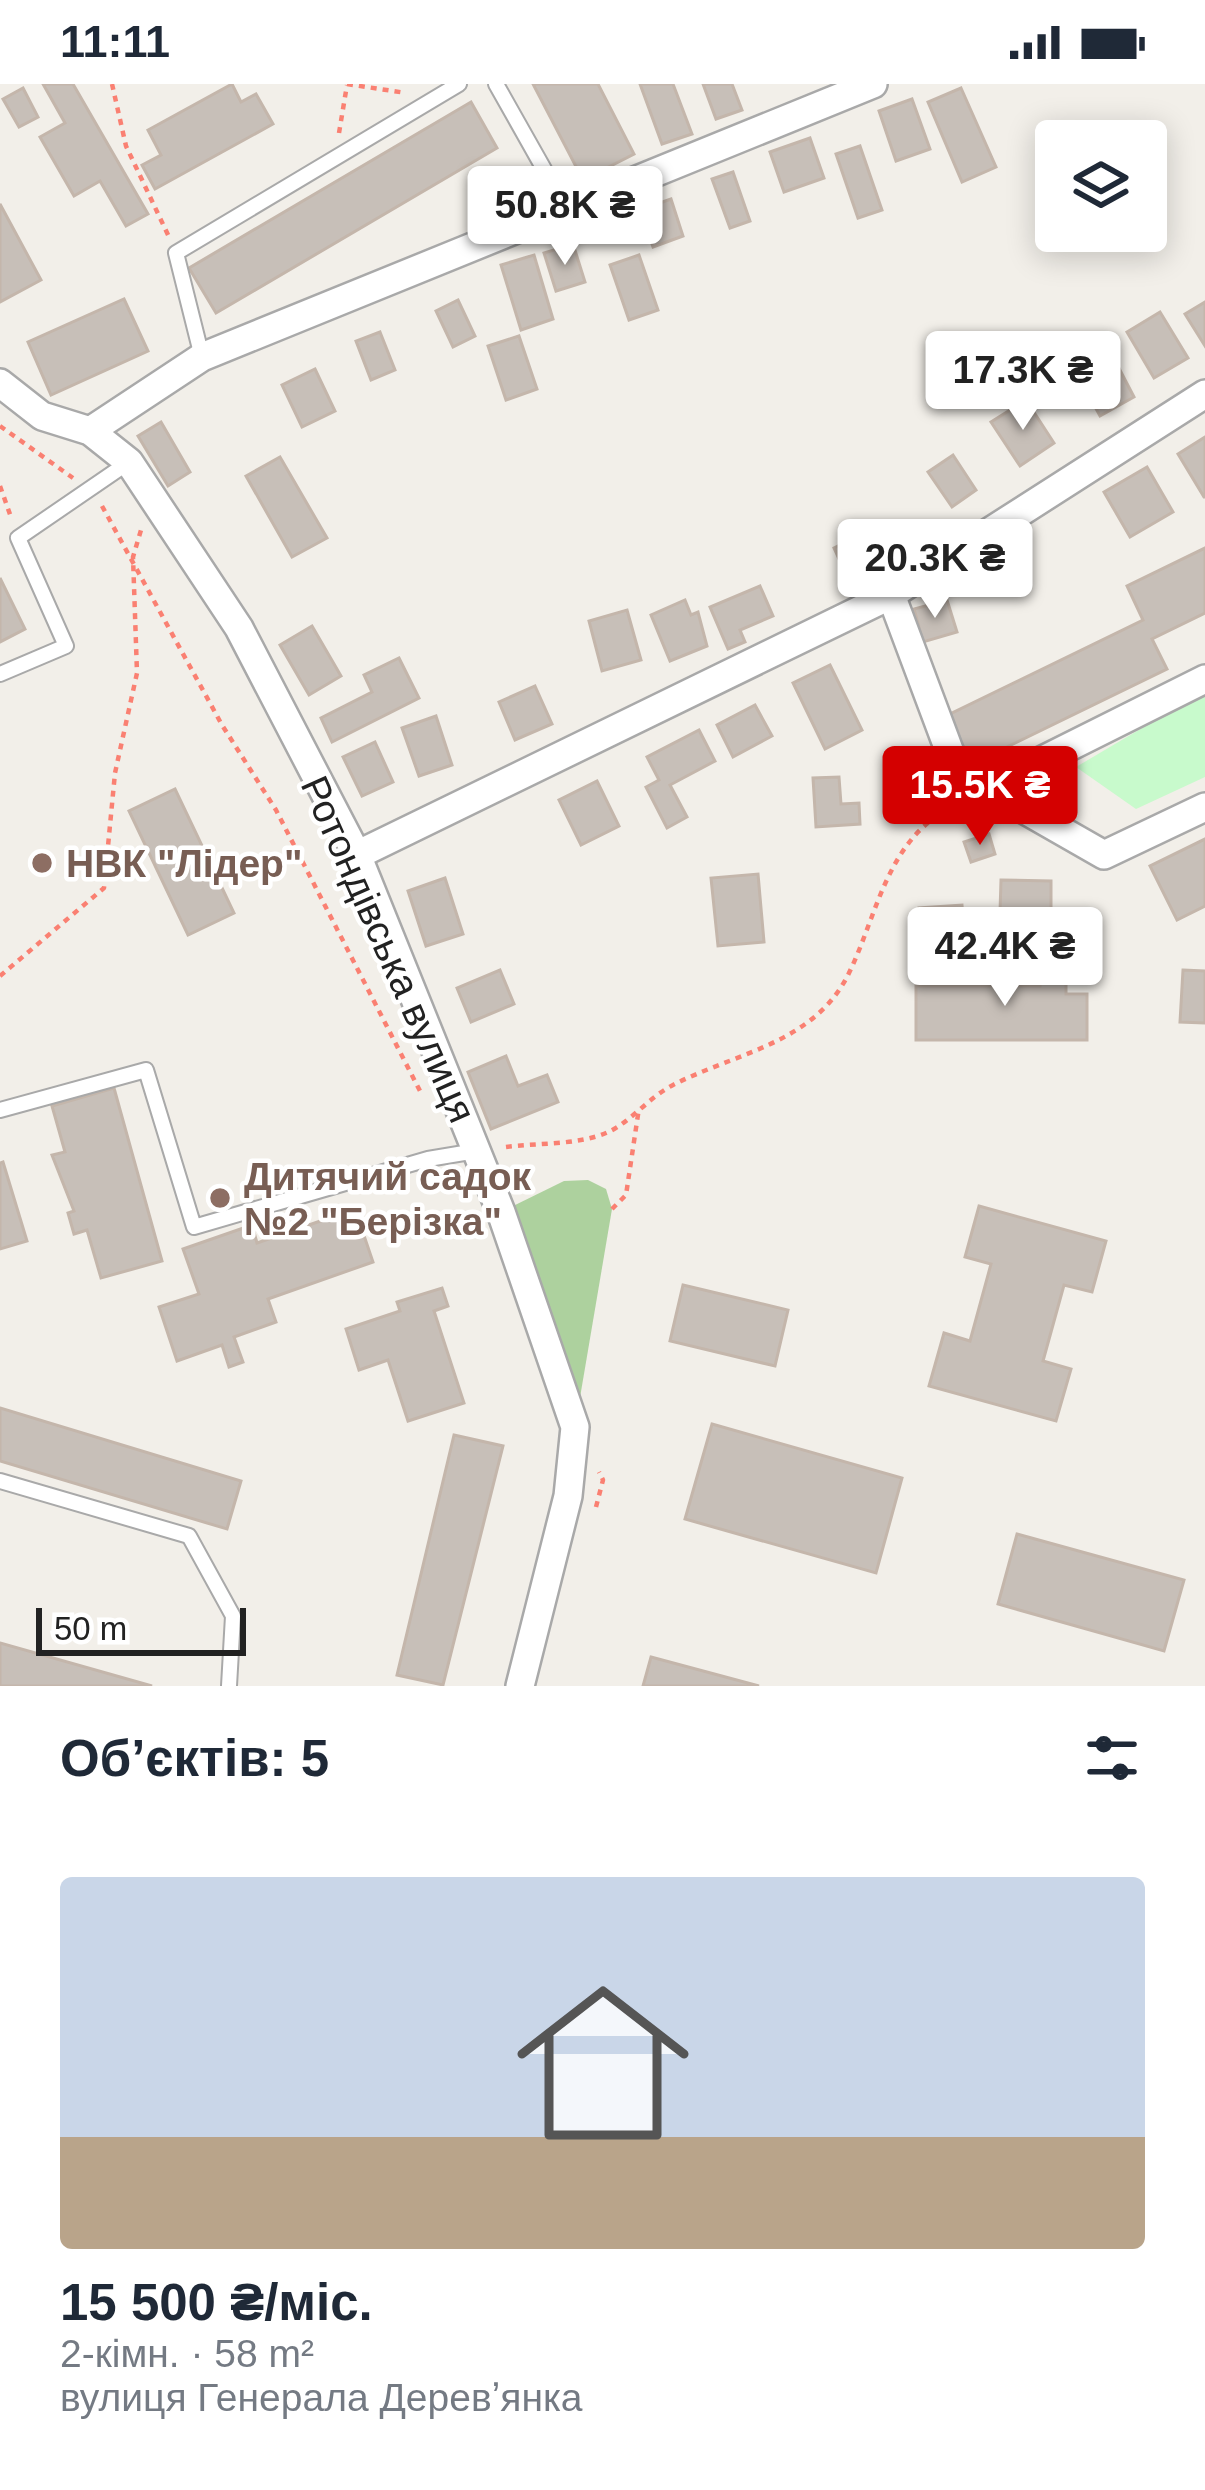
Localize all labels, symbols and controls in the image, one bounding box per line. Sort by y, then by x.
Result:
text: 11:11 [60,16,170,67]
map controls [1035,120,1167,252]
button: layers [1035,120,1167,252]
pin: 50.8K ₴ [454,166,676,268]
text: 50.8K ₴ [495,183,635,226]
pin: 17.3K ₴ [912,331,1134,433]
text: 17.3K ₴ [953,348,1093,391]
pin: 20.3K ₴ [824,519,1046,621]
text: 20.3K ₴ [865,536,1005,579]
pin: 15.5K ₴ [869,746,1091,848]
text: 15.5K ₴ [910,763,1050,806]
street label: Ротондівська вулиця [293,770,484,1129]
place label: НВК "Лідер" [66,842,302,885]
marker: НВК "Лідер" [29,850,55,876]
pin: 42.4K ₴ [894,907,1116,1009]
text: 42.4K ₴ [935,924,1075,967]
place label: Дитячий садок №2 "Берізка" [244,1155,531,1243]
marker: Дитячий садок №2 "Берізка" [207,1185,233,1211]
scale bar [36,1602,246,1655]
text: 50 m [54,1610,127,1647]
icon: filters [1079,1725,1145,1791]
text: Об’єктів: 5 [60,1730,329,1787]
icon: home [495,1955,711,2171]
text: 15 500 ₴/міс. [60,2274,373,2331]
text: 2-кімн. · 58 m² [60,2332,314,2375]
text: вулиця Генерала Деревʼянка [60,2376,583,2419]

